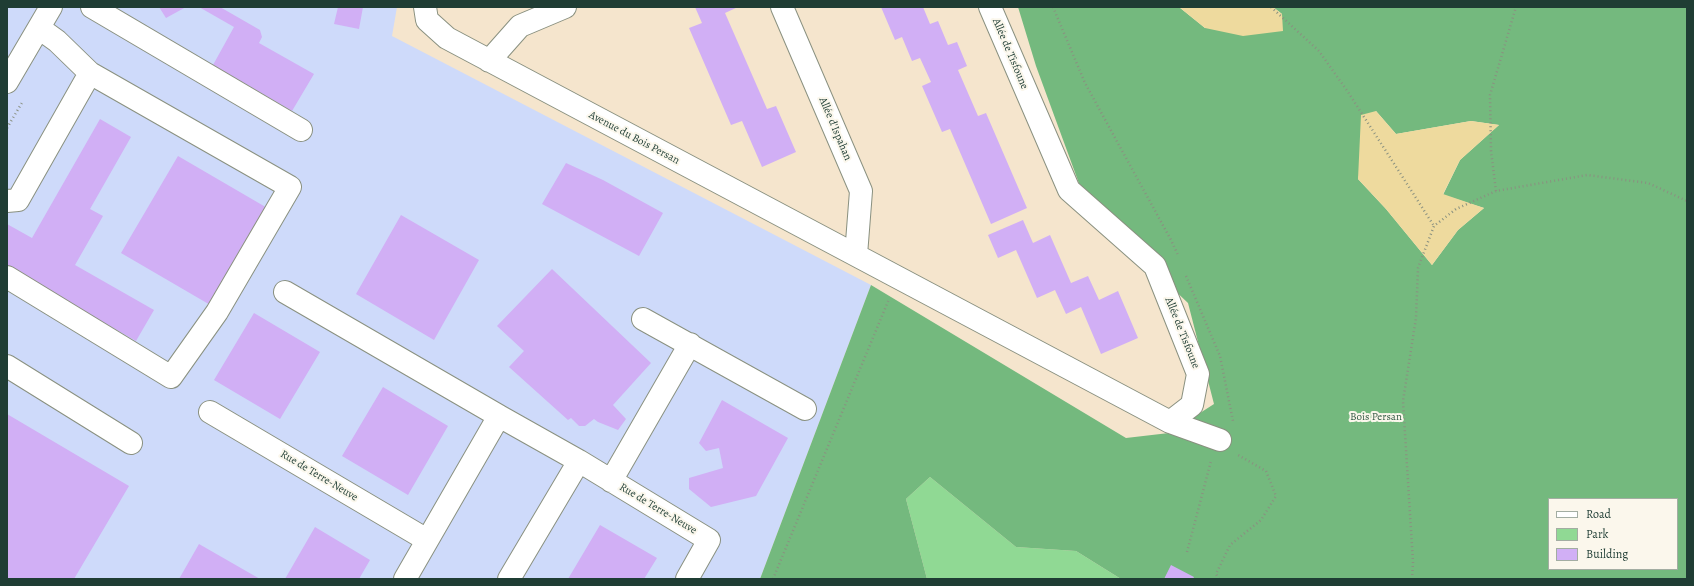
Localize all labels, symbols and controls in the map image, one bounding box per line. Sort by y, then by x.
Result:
street label: Allée de Tisfoune [989,17,1031,91]
street label: Allée d'Ispahan [816,95,854,163]
street label: Avenue du Bois Persan [586,108,682,168]
street label: Allée de Tisfoune [1162,295,1202,371]
park label: Bois Persan [1350,410,1402,424]
street label: Rue de Terre-Neuve [278,448,360,504]
street label: Rue de Terre-Neuve [617,481,699,537]
legend [1548,498,1678,570]
text: Road [1586,506,1611,522]
text: Park [1586,526,1609,542]
text: Building [1586,546,1628,562]

